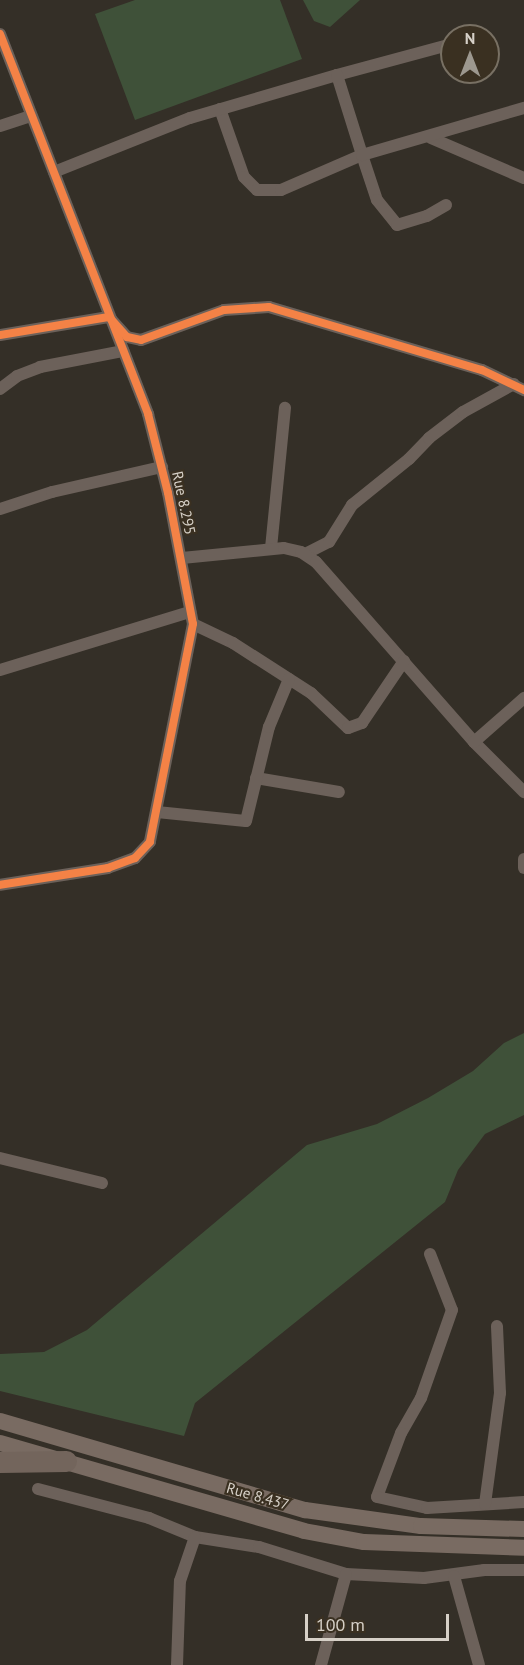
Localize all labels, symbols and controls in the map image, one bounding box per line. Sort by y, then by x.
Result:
north arrow [440,24,500,84]
text: N [465,28,475,48]
street label: Rue 8.295 [169,470,199,536]
street label: Rue 8.437 [225,1478,291,1514]
scale bar [308,1602,452,1640]
text: 100 m [316,1613,365,1636]

